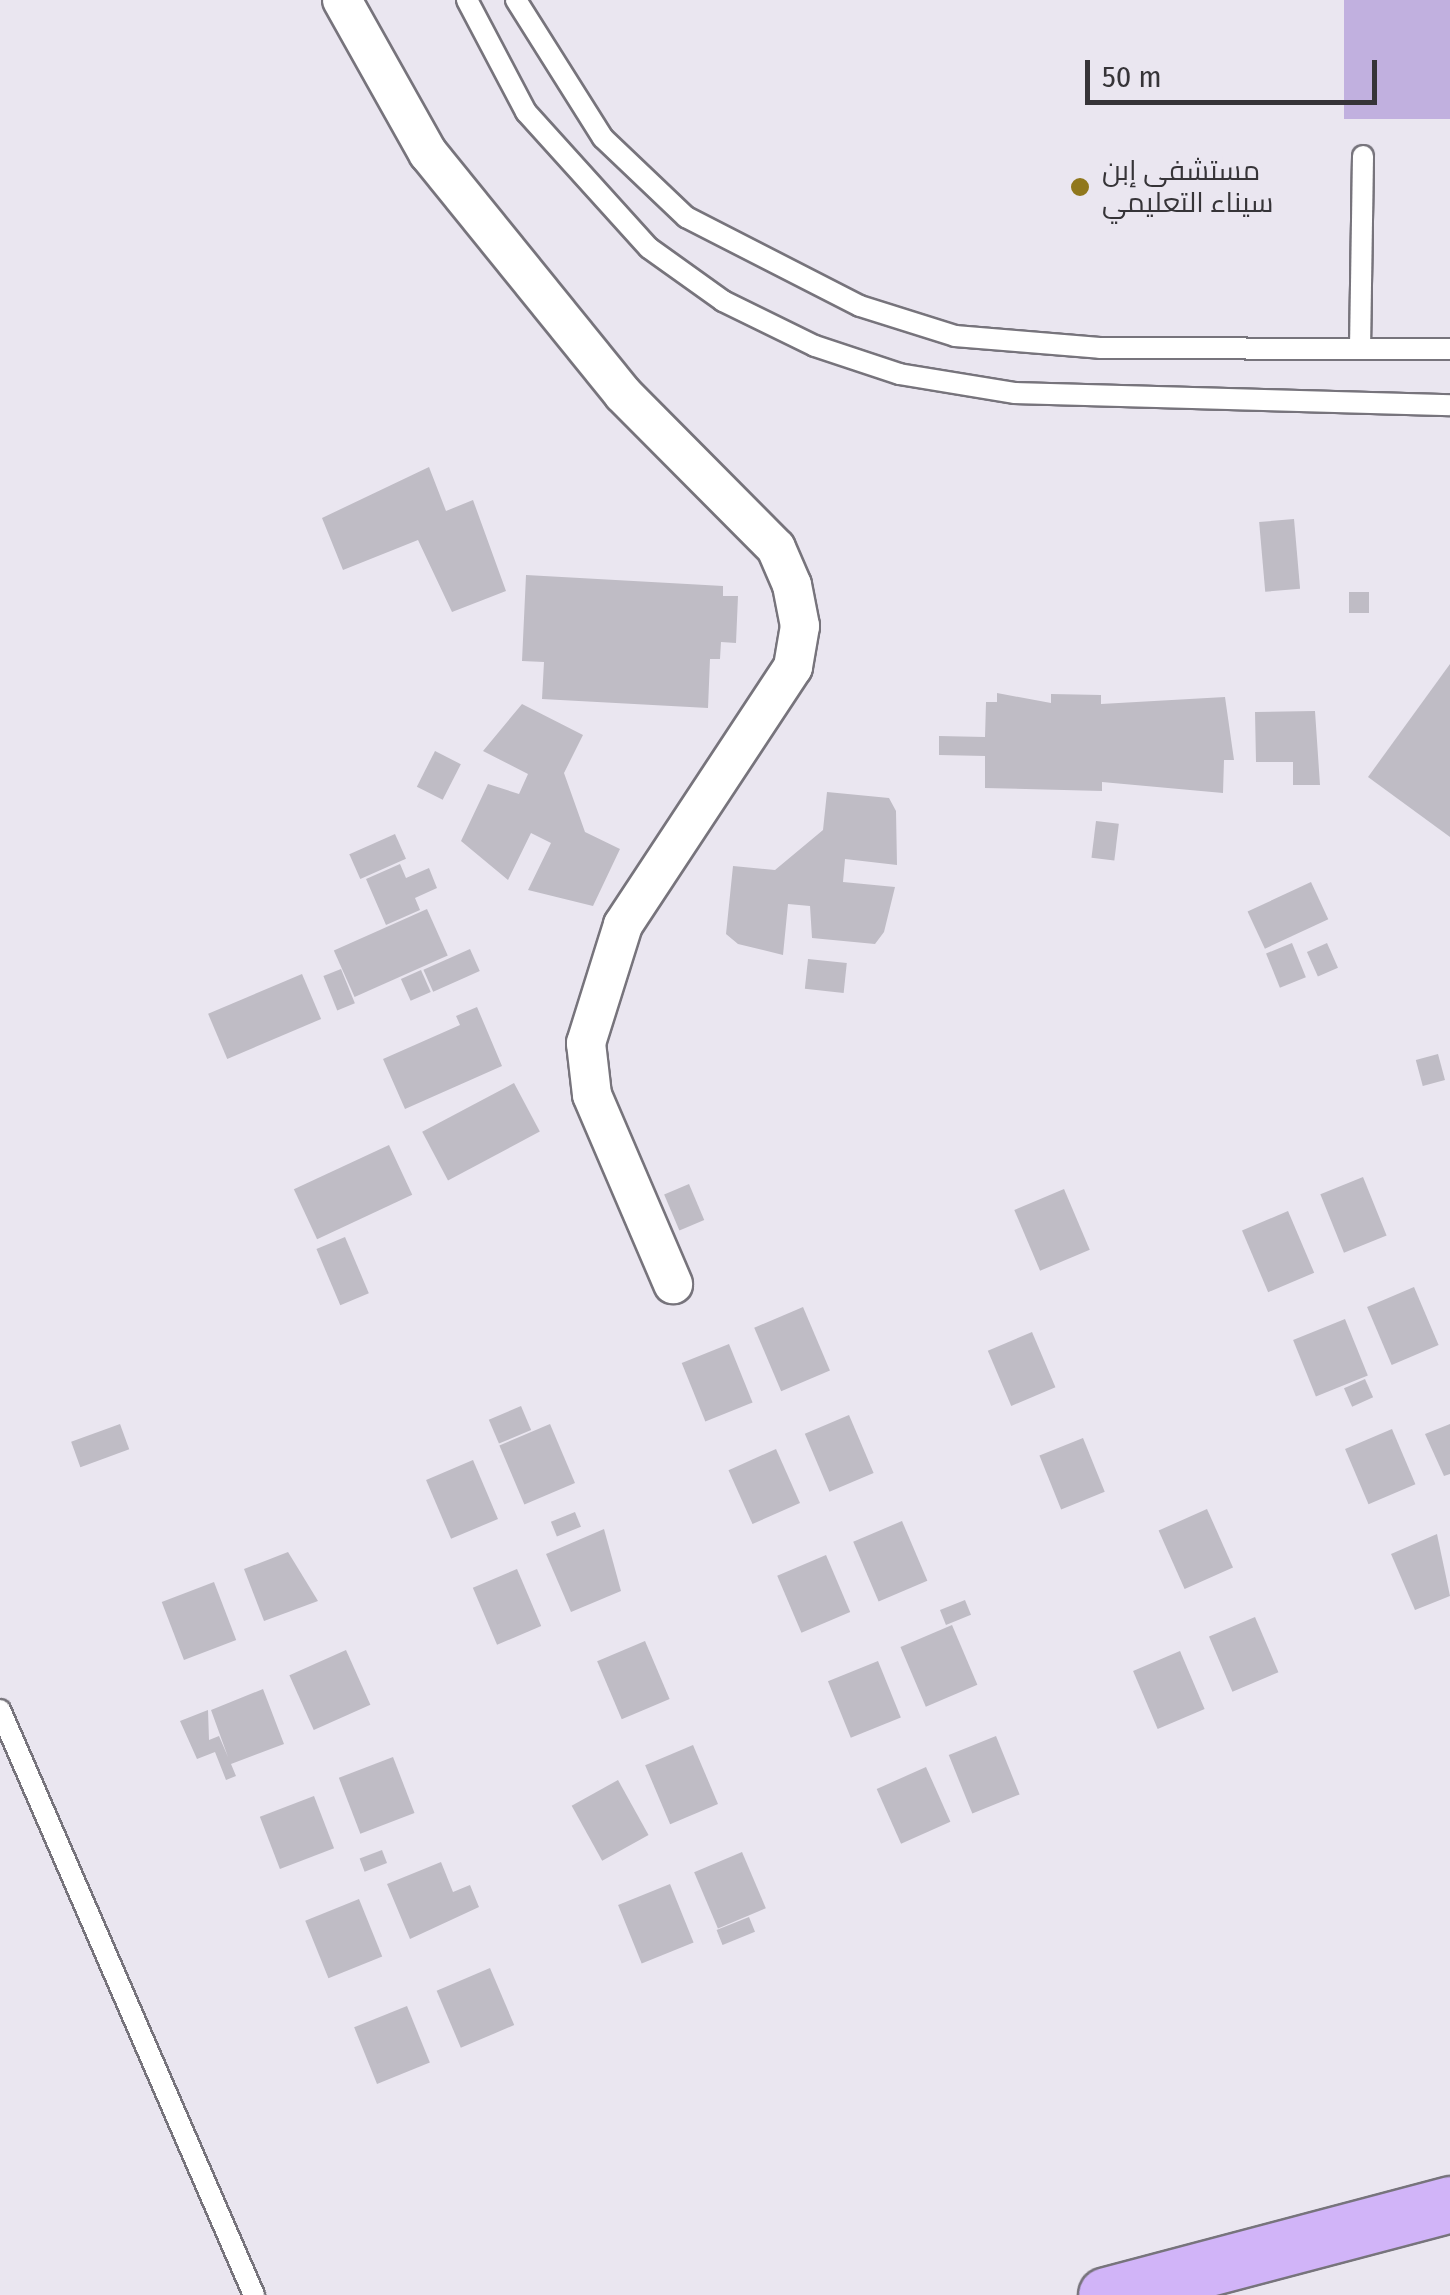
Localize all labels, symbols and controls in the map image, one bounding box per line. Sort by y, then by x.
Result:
scale bar [1090,40,1382,102]
text: 50 m [1102,59,1162,95]
place label: مستشفى إبن سيناء التعليمي [1102,154,1273,220]
marker: مستشفى إبن سيناء التعليمي [1067,174,1093,200]

